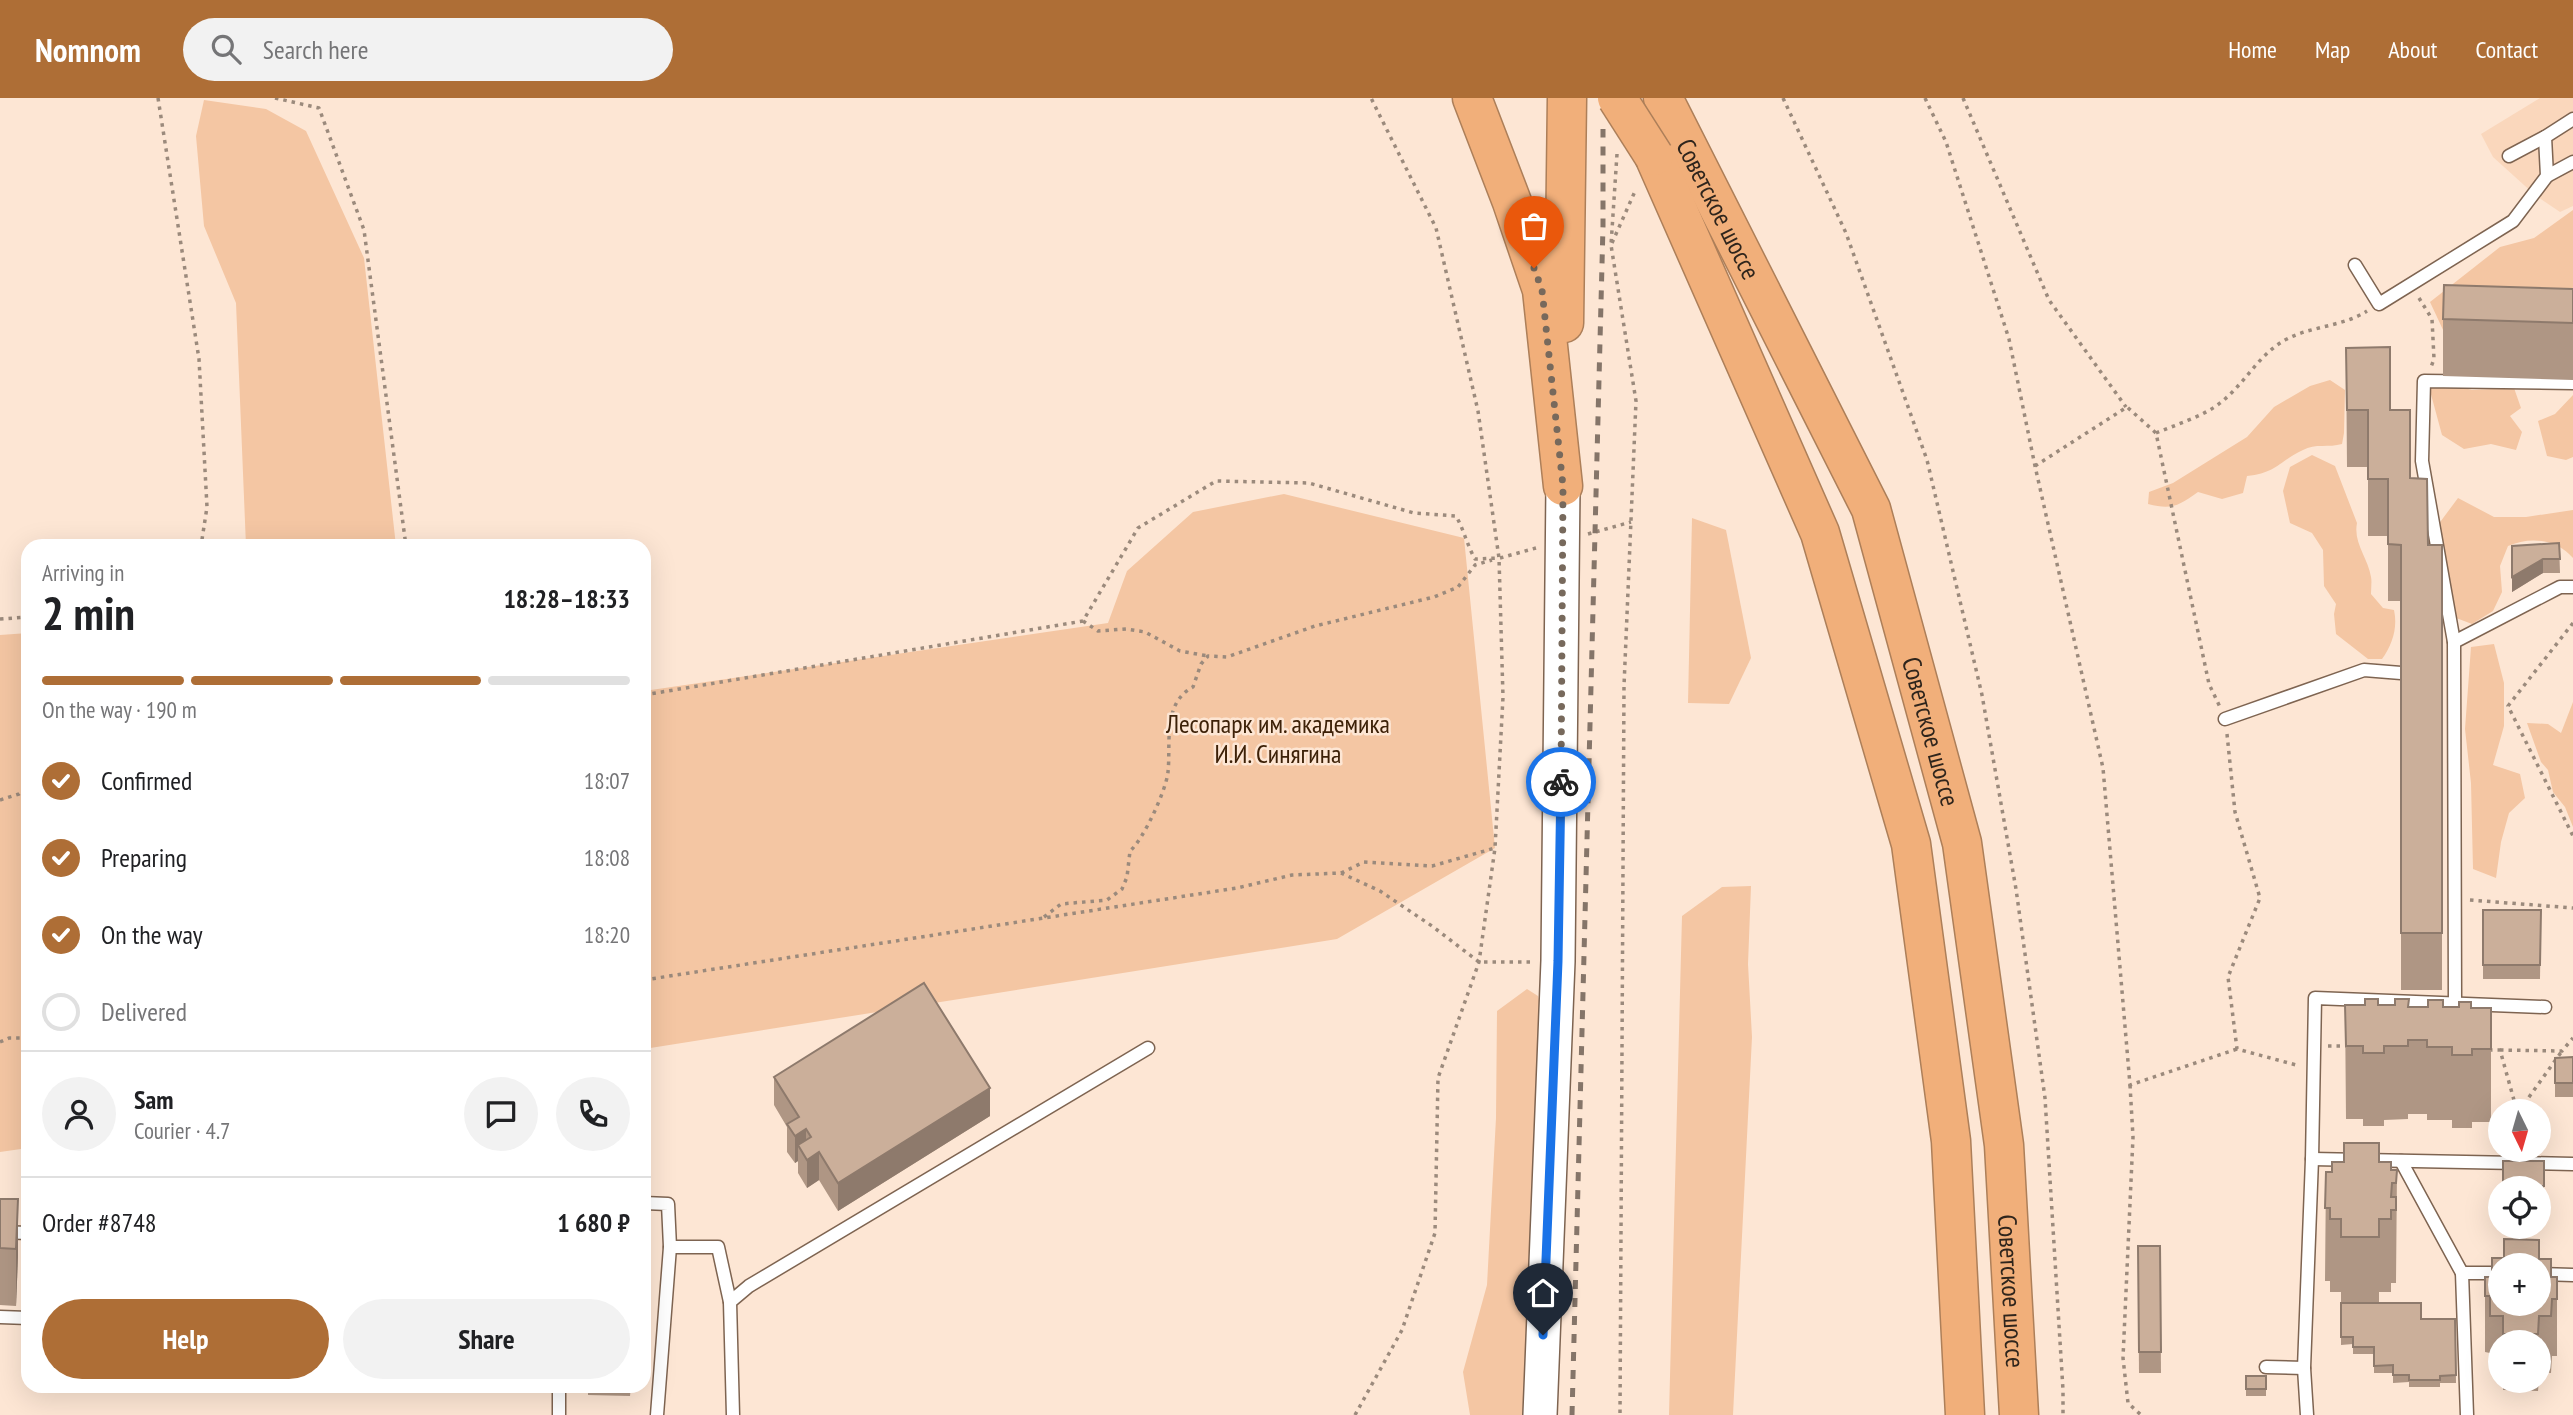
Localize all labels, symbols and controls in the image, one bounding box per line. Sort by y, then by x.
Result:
search box [183,18,673,81]
text: Nomnom [35,28,141,71]
icon: search [207,30,245,68]
text: Search here [263,33,368,66]
text: Home [2228,34,2277,65]
text: Map [2315,34,2350,65]
text: About [2388,34,2437,65]
text: Contact [2475,34,2538,65]
street label: Советское шоссе [1670,133,1768,285]
pin [1504,196,1564,268]
icon: bag [1515,207,1553,245]
text: Arriving in [42,558,124,587]
text: 18:28–18:33 [503,582,630,615]
text: 2 min [42,583,135,643]
street label: Советское шоссе [1895,653,1968,810]
text: On the way · 190 m [42,695,197,724]
park label: Лесопарк им. академика И.И. Синягина [1165,707,1390,770]
courier [1526,747,1596,817]
icon: check [42,762,80,800]
icon: bike [1542,763,1580,801]
text: Confirmed [101,764,192,797]
text: 18:07 [584,766,630,795]
icon: check [42,839,80,877]
text: Preparing [101,841,187,874]
text: 18:08 [584,843,630,872]
icon: check [42,916,80,954]
text: On the way [101,918,203,951]
text: 18:20 [584,920,630,949]
text: Delivered [101,995,187,1028]
button: person [42,1077,116,1151]
button: chat [464,1077,538,1151]
button: phone [556,1077,630,1151]
text: Sam [134,1083,173,1116]
north arrow [2488,1099,2552,1162]
map controls [2488,1099,2551,1393]
text: Courier · 4.7 [134,1116,230,1145]
button: locate [2488,1176,2551,1239]
text: Order #8748 [42,1206,157,1239]
text: 1 680 ₽ [557,1206,630,1239]
street label: Советское шоссе [1991,1214,2033,1369]
button: + [2488,1253,2551,1316]
pin [1513,1263,1573,1335]
icon: home [1524,1274,1562,1312]
button: Help [42,1299,329,1379]
button: Share [343,1299,630,1379]
button: − [2488,1330,2551,1393]

